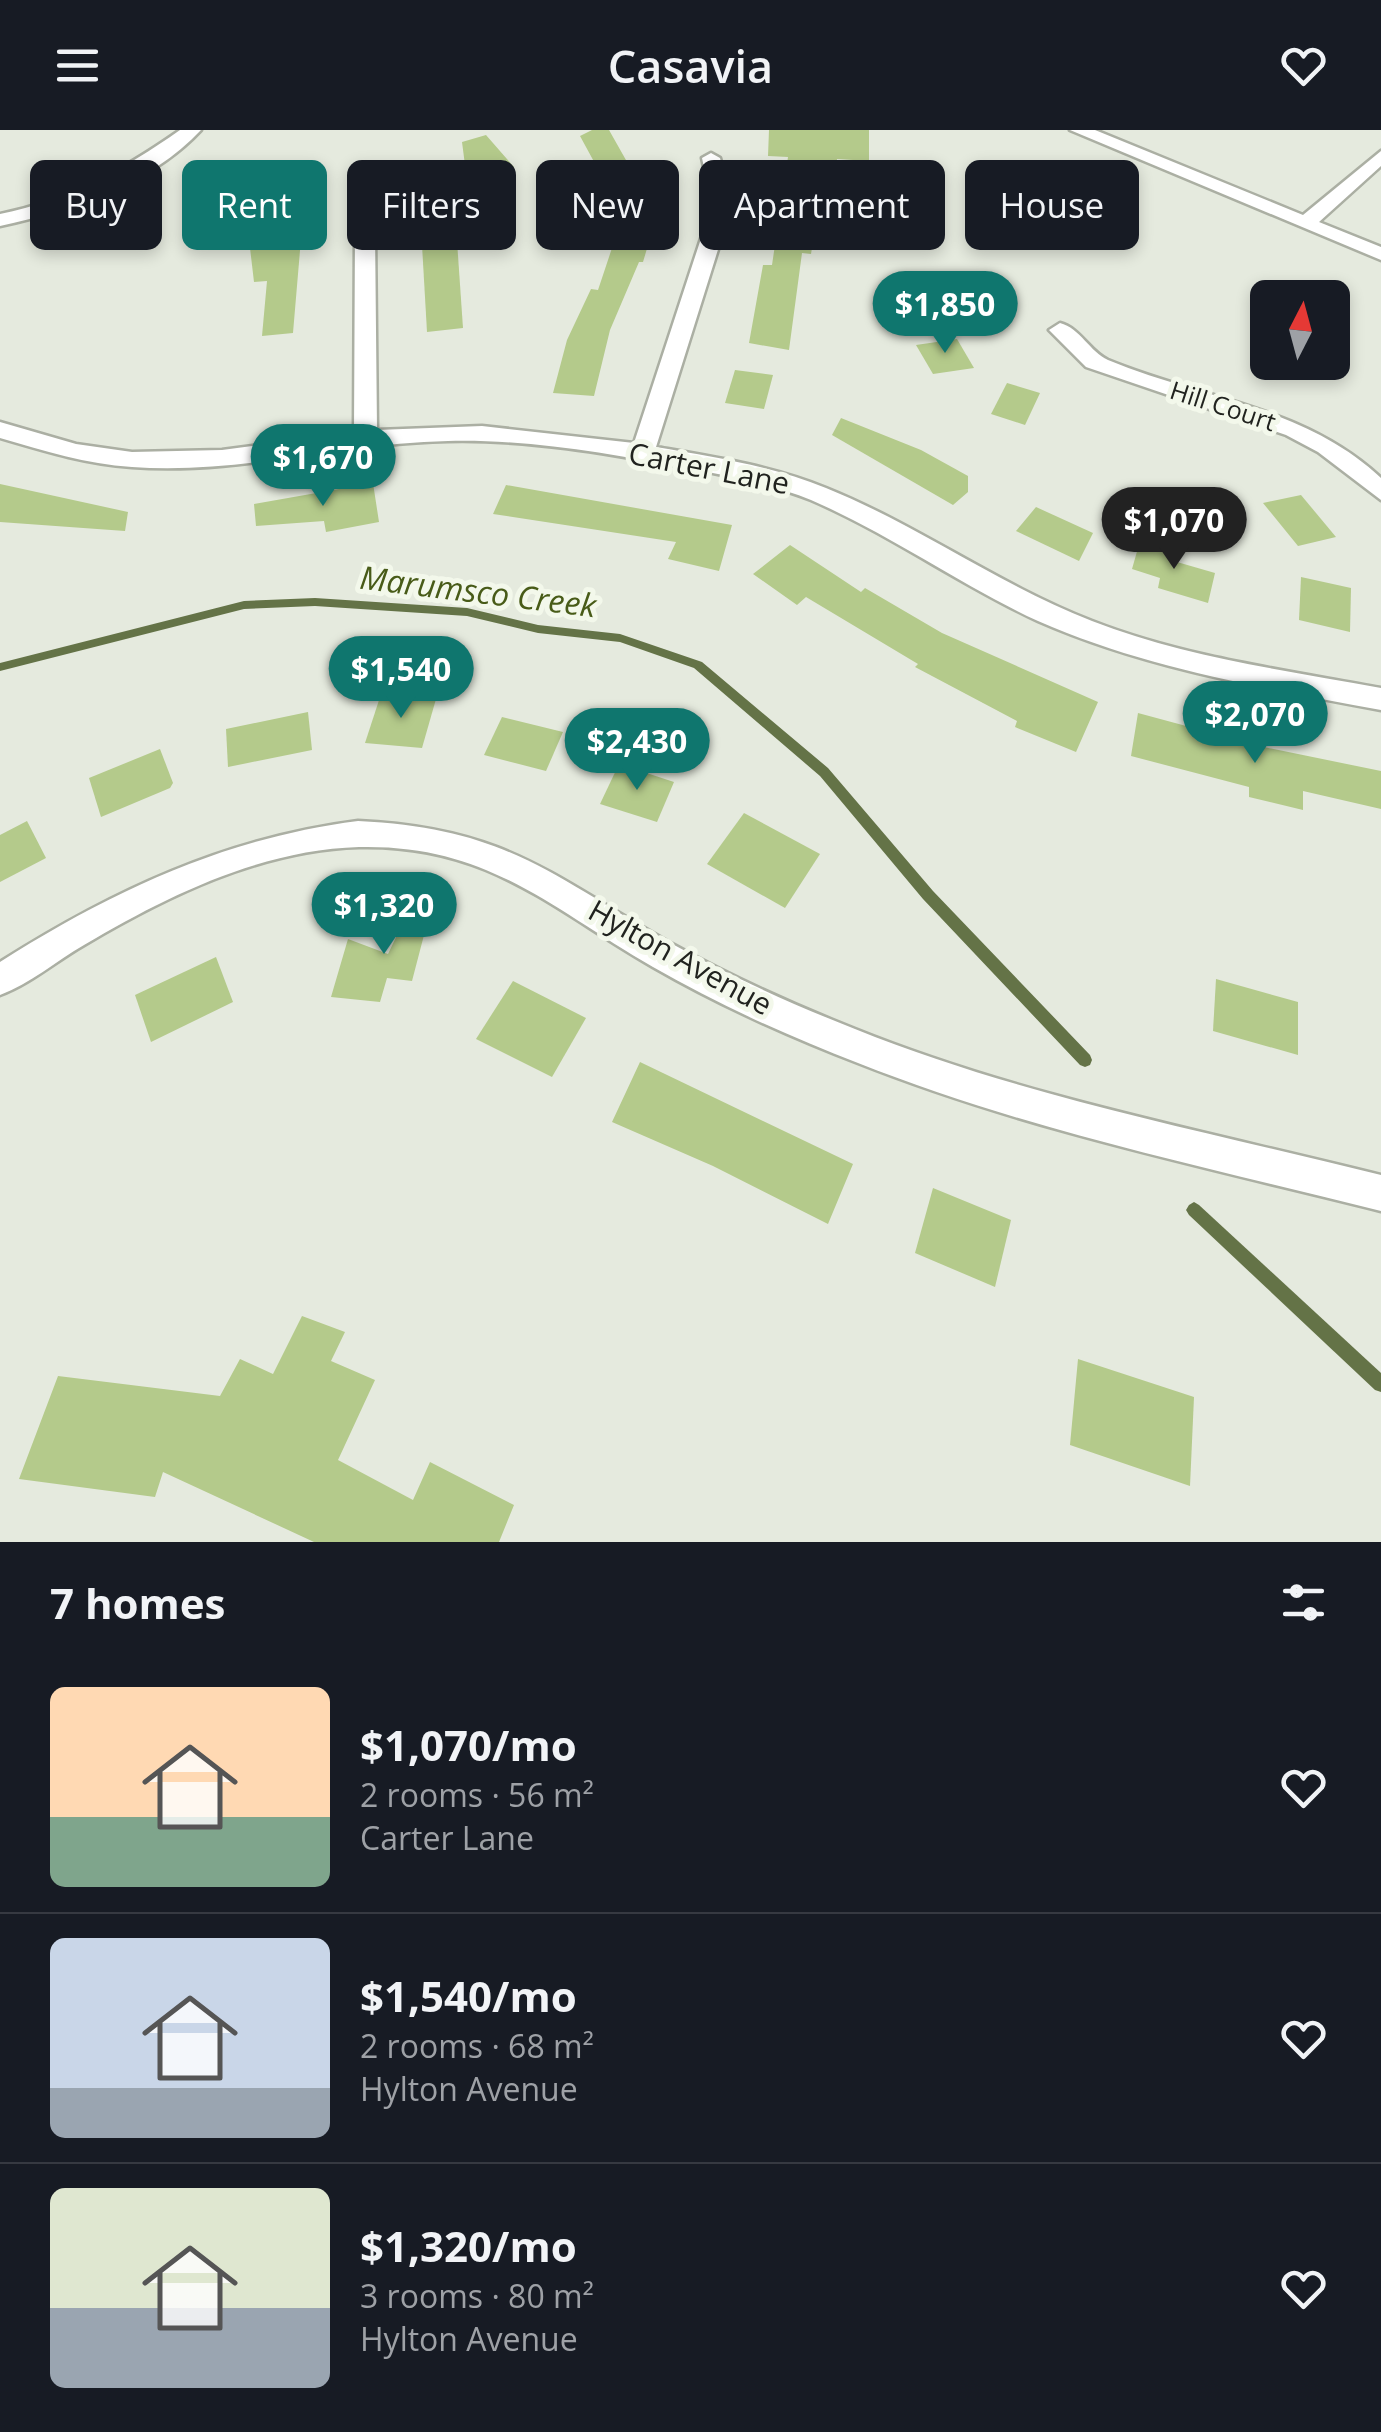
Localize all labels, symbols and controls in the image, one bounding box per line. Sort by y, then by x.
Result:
text: Casavia [608,35,773,96]
icon: menu [50,38,105,93]
icon: heart [1276,38,1331,93]
chip: Buy [30,160,162,250]
chip: Rent [182,160,327,250]
chip: Filters [347,160,516,250]
chip: New [536,160,679,250]
chip: Apartment [699,160,945,250]
chip: House [965,160,1139,250]
pin: $1,850 [864,271,1026,356]
north arrow [1250,280,1350,380]
map controls [1250,280,1350,380]
text: $1,850 [895,282,995,325]
street label: Hill Court [1166,372,1281,438]
pin: $1,670 [242,424,404,509]
street label: Carter Lane [625,432,793,503]
text: $1,670 [273,435,373,478]
pin: $1,070 [1093,487,1255,572]
text: $1,070 [1124,498,1224,541]
water label: Marumsco Creek [358,555,600,626]
pin: $1,540 [320,636,482,721]
text: $1,540 [351,647,451,690]
pin: $2,070 [1174,681,1336,766]
text: $2,070 [1205,692,1305,735]
pin: $2,430 [556,708,718,793]
text: $2,430 [587,719,687,762]
pin: $1,320 [303,872,465,957]
text: $1,320 [334,883,434,926]
street label: Hylton Avenue [582,889,780,1024]
text: 7 homes [50,1574,225,1631]
icon: filters [1276,1575,1331,1630]
text: $1,070/mo [360,1716,577,1773]
icon: home [130,1727,250,1847]
icon: heart [1276,1760,1331,1815]
text: 2 rooms · 56 m² [360,1773,594,1816]
text: Carter Lane [360,1816,534,1859]
text: $1,540/mo [360,1967,577,2024]
icon: home [130,1978,250,2098]
icon: heart [1276,2011,1331,2066]
text: 2 rooms · 68 m² [360,2024,594,2067]
text: Hylton Avenue [360,2067,578,2110]
text: $1,320/mo [360,2217,577,2274]
icon: home [130,2228,250,2348]
icon: heart [1276,2261,1331,2316]
text: 3 rooms · 80 m² [360,2274,594,2317]
text: Hylton Avenue [360,2317,578,2360]

